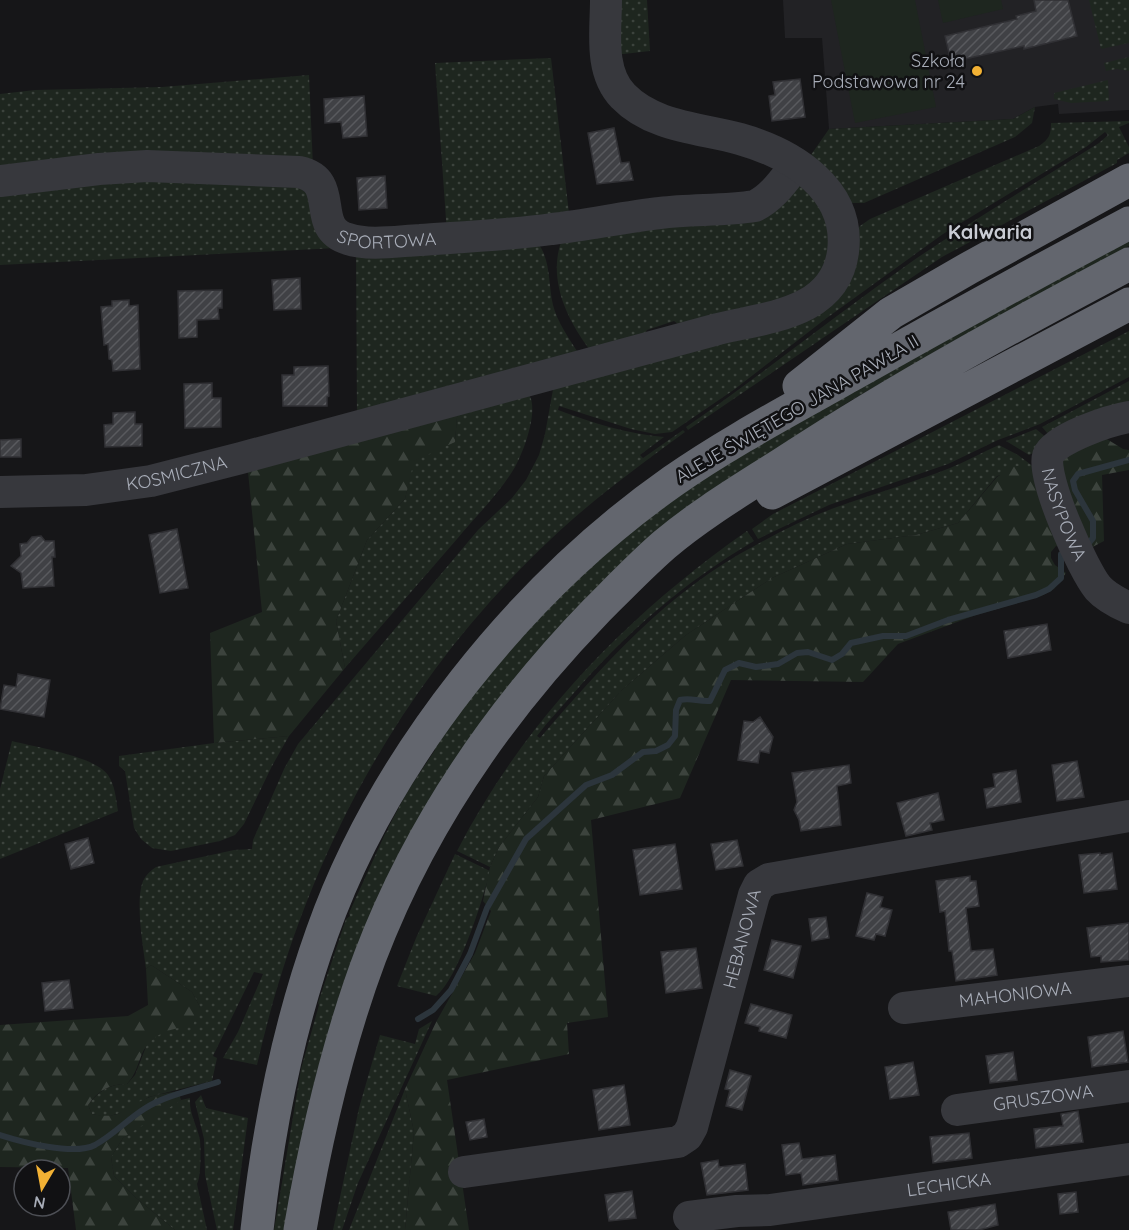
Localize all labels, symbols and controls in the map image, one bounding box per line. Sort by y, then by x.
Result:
place label: Szkoła Podstawowa nr 24 [812,49,965,93]
marker: Szkoła Podstawowa nr 24 [970,64,984,78]
district label: Kalwaria [948,219,1032,244]
street label: SPORTOWA [333,224,437,254]
street label: ALEJE ŚWIĘTEGO JANA PAWŁA II [671,329,923,488]
street label: KOSMICZNA [124,450,230,495]
street label: NASYPOWA [1037,466,1092,565]
street label: HEBANOWA [718,886,766,991]
street label: MAHONIOWA [958,976,1073,1012]
street label: GRUSZOWA [991,1079,1095,1116]
north arrow [12,1158,72,1218]
street label: LECHICKA [905,1167,993,1201]
text: N [32,1192,47,1214]

